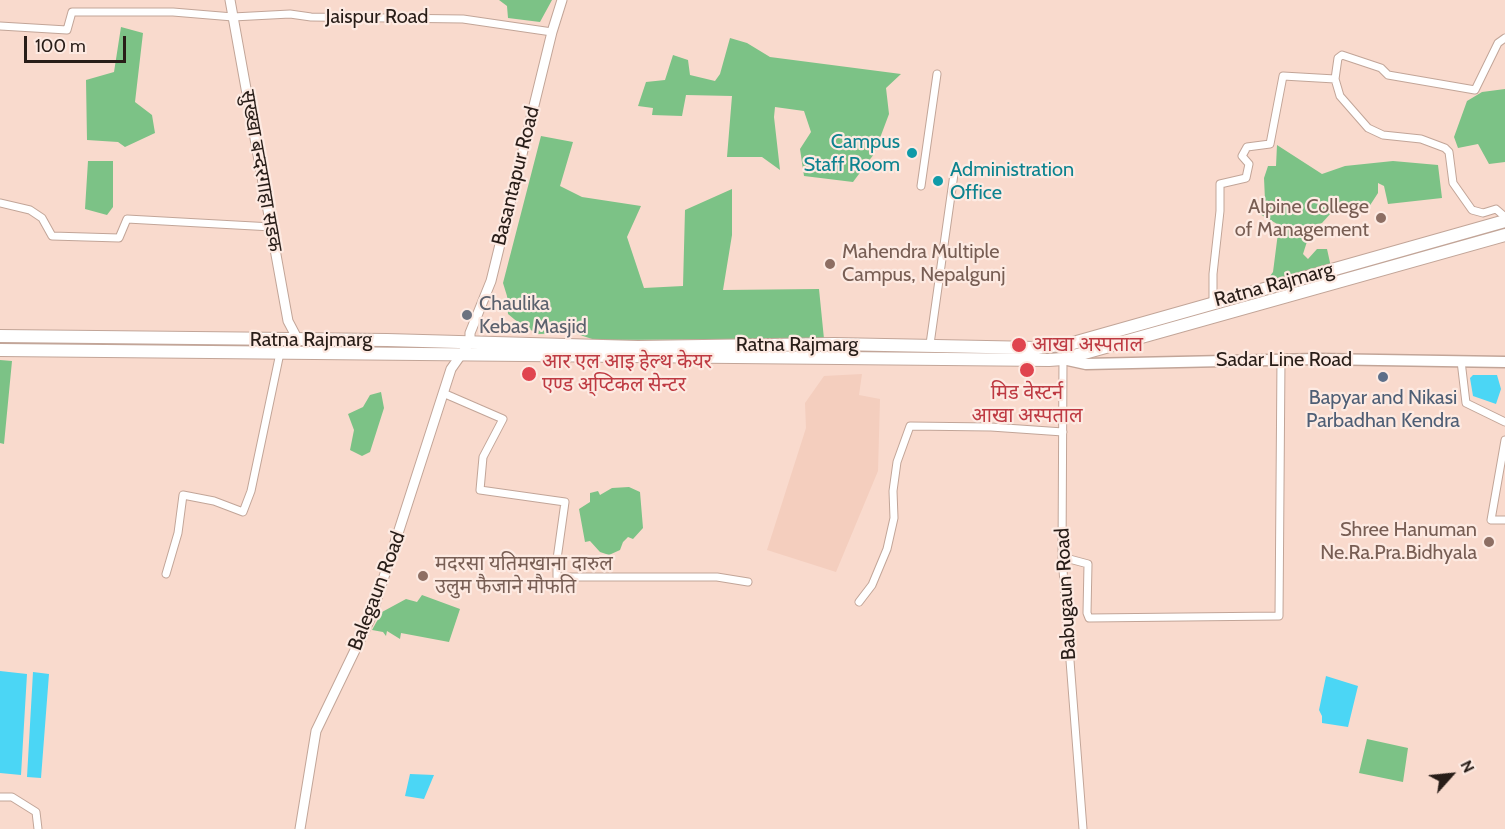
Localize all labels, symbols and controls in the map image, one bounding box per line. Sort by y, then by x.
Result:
street label: Jaispur Road [326,5,428,29]
scale bar [27,24,129,62]
text: 100 m [35,35,86,57]
street label: सुख्खा बन्दरगाहा सडक [235,88,287,254]
street label: Basantapur Road [487,104,545,248]
place label: Campus Staff Room [803,130,900,177]
marker: Campus Staff Room [905,146,919,160]
place label: Administration Office [950,158,1074,205]
marker: Administration Office [931,174,945,188]
place label: Alpine College of Management [1235,195,1369,242]
marker: Alpine College of Management [1374,211,1388,225]
place label: Mahendra Multiple Campus, Nepalgunj [842,240,1006,287]
marker: Mahendra Multiple Campus, Nepalgunj [823,257,837,271]
street label: Ratna Rajmarg [1212,258,1336,312]
place label: Chaulika Kebas Masjid [479,292,587,339]
marker: Chaulika Kebas Masjid [460,308,474,322]
street label: Ratna Rajmarg [250,328,372,352]
street label: Ratna Rajmarg [736,333,858,357]
place label: आखा अस्पताल [1032,333,1143,357]
marker: आखा अस्पताल [1010,336,1028,354]
street label: Sadar Line Road [1216,348,1352,372]
place label: आर एल आइ हेल्थ केयर एण्ड अ्प्टिकल सेन्टर [542,350,712,397]
marker: मिड वेस्टर्न आखा अस्पताल [1018,361,1036,379]
marker: आर एल आइ हेल्थ केयर एण्ड अ्प्टिकल सेन्टर [520,365,538,383]
marker: Bapyar and Nikasi Parbadhan Kendra [1376,370,1390,384]
place label: मिड वेस्टर्न आखा अस्पताल [971,381,1083,428]
place label: Bapyar and Nikasi Parbadhan Kendra [1306,386,1460,433]
place label: Shree Hanuman Ne.Ra.Pra.Bidhyala [1320,518,1477,565]
street label: Babugaun Road [1051,527,1081,661]
street label: Balegaun Road [343,528,411,654]
marker: Shree Hanuman Ne.Ra.Pra.Bidhyala [1482,535,1496,549]
place label: मदरसा यतिमखाना दारुल उलुम फैजाने माैफति [435,552,613,599]
marker: मदरसा यतिमखाना दारुल उलुम फैजाने माैफति [416,569,430,583]
north arrow [1421,745,1481,805]
text: N [1456,757,1479,776]

